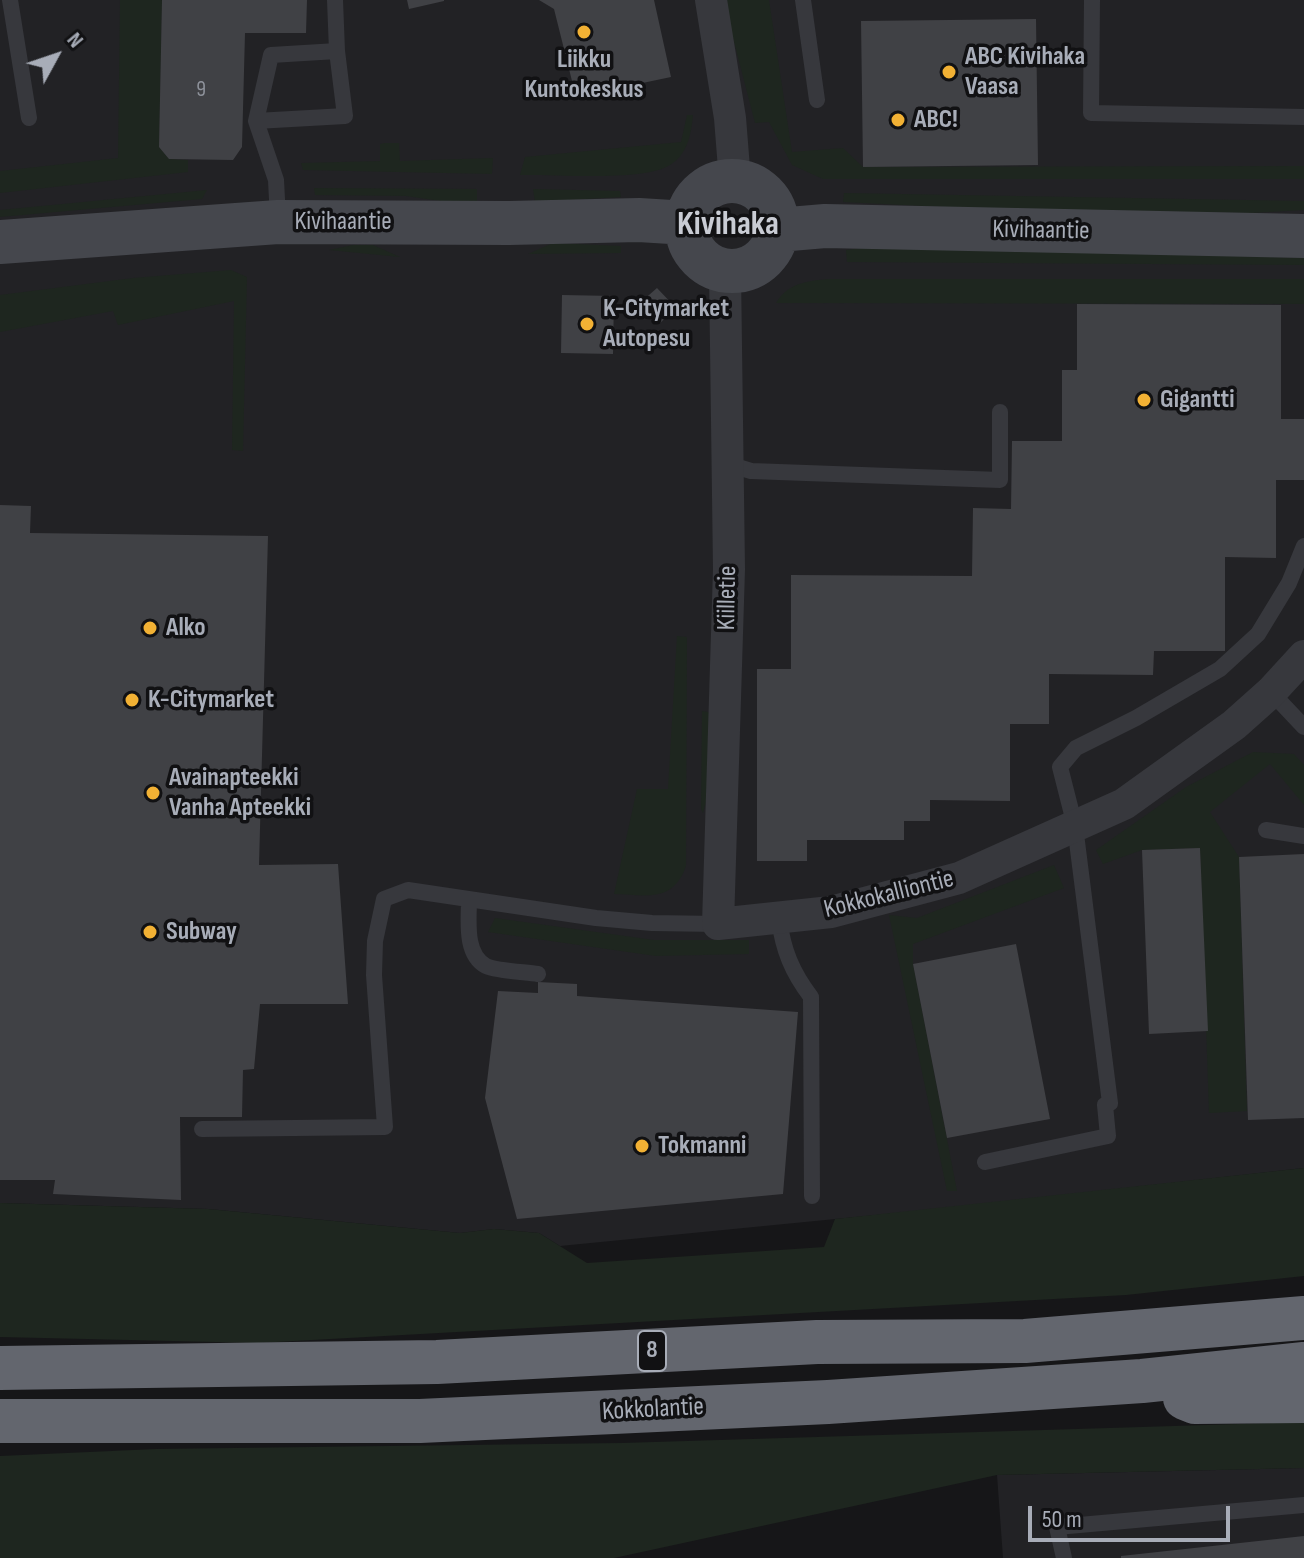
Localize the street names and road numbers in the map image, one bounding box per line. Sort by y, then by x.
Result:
street label: Kivihaantie [294,206,392,238]
street label: Kivihaantie [992,215,1090,247]
street label: Kiilletie [712,565,744,631]
street label: Kokkokalliontie [821,864,957,926]
road number: 8 [638,1331,666,1371]
street label: Kokkolantie [601,1392,705,1428]

